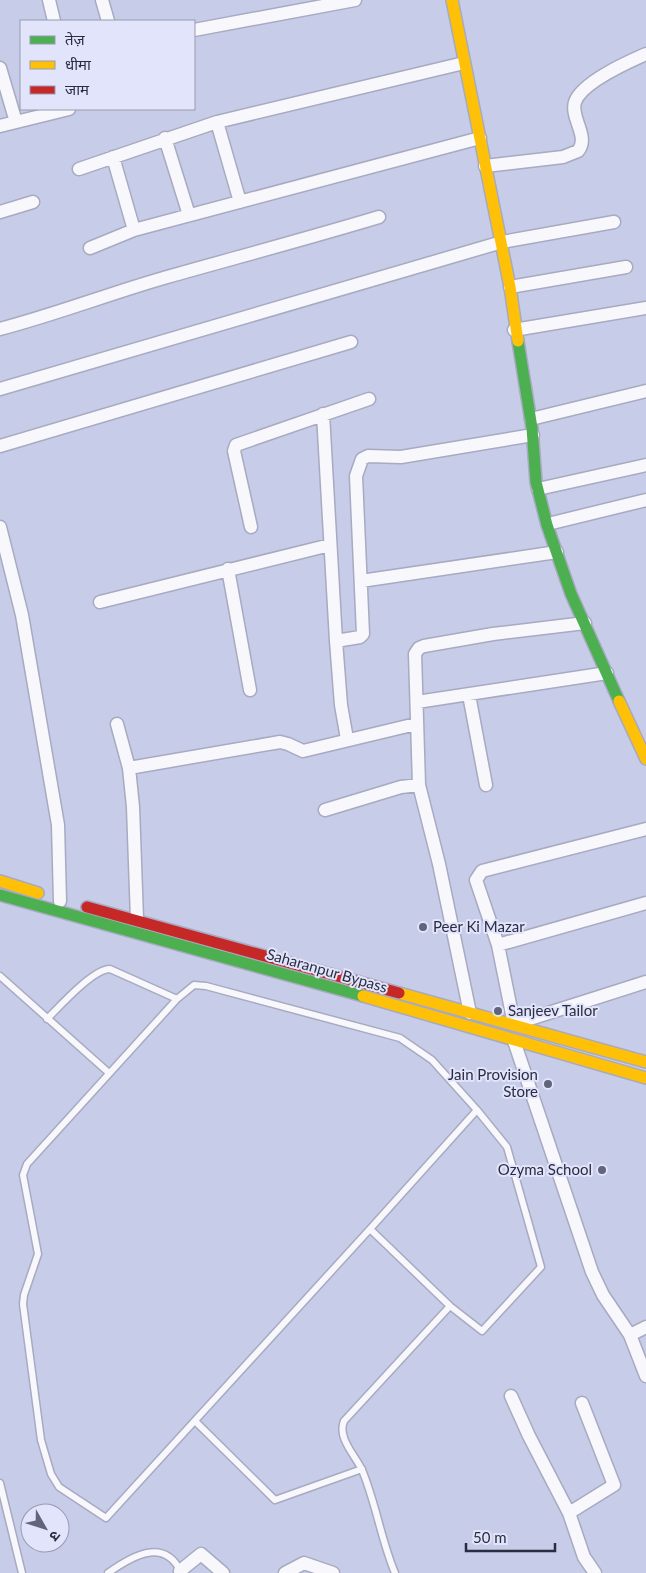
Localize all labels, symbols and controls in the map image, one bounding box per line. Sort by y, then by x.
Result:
legend [20,20,195,110]
text: तेज़ [65,30,86,48]
text: धीमा [65,55,92,73]
text: जाम [65,80,90,98]
place label: Peer Ki Mazar [433,917,525,935]
marker: Peer Ki Mazar [417,921,429,933]
street label: Saharanpur Bypass [265,944,390,996]
place label: Sanjeev Tailor [508,1001,598,1019]
marker: Sanjeev Tailor [492,1005,504,1017]
place label: Jain Provision Store [448,1065,538,1100]
marker: Jain Provision Store [542,1078,554,1090]
place label: Ozyma School [498,1160,592,1178]
marker: Ozyma School [596,1164,608,1176]
north arrow [20,1503,70,1553]
scale bar [466,1520,555,1552]
text: उ [46,1528,65,1546]
text: 50 m [473,1528,507,1546]

